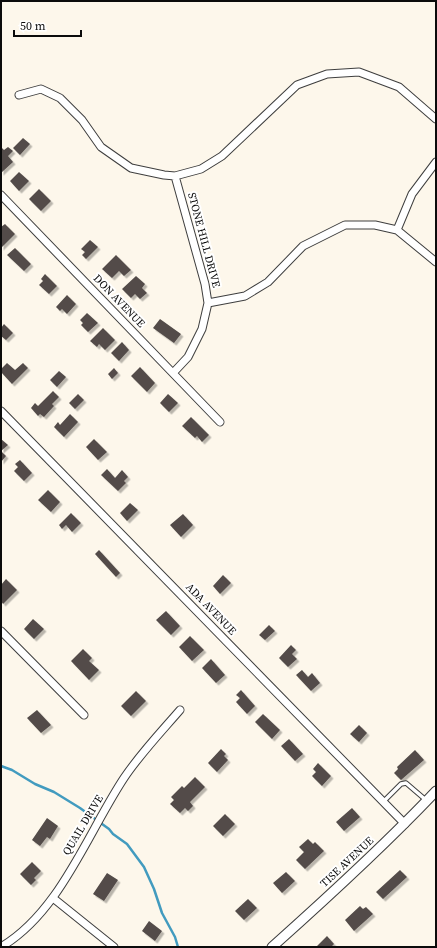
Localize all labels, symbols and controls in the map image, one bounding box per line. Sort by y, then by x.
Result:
scale bar [14,12,81,38]
text: 50 m [20,18,46,34]
street label: STONE HILL DRIVE [184,191,224,290]
street label: DON AVENUE [90,271,148,331]
street label: ADA AVENUE [182,580,240,638]
street label: QUAIL DRIVE [59,792,107,858]
street label: TISE AVENUE [317,833,377,891]

